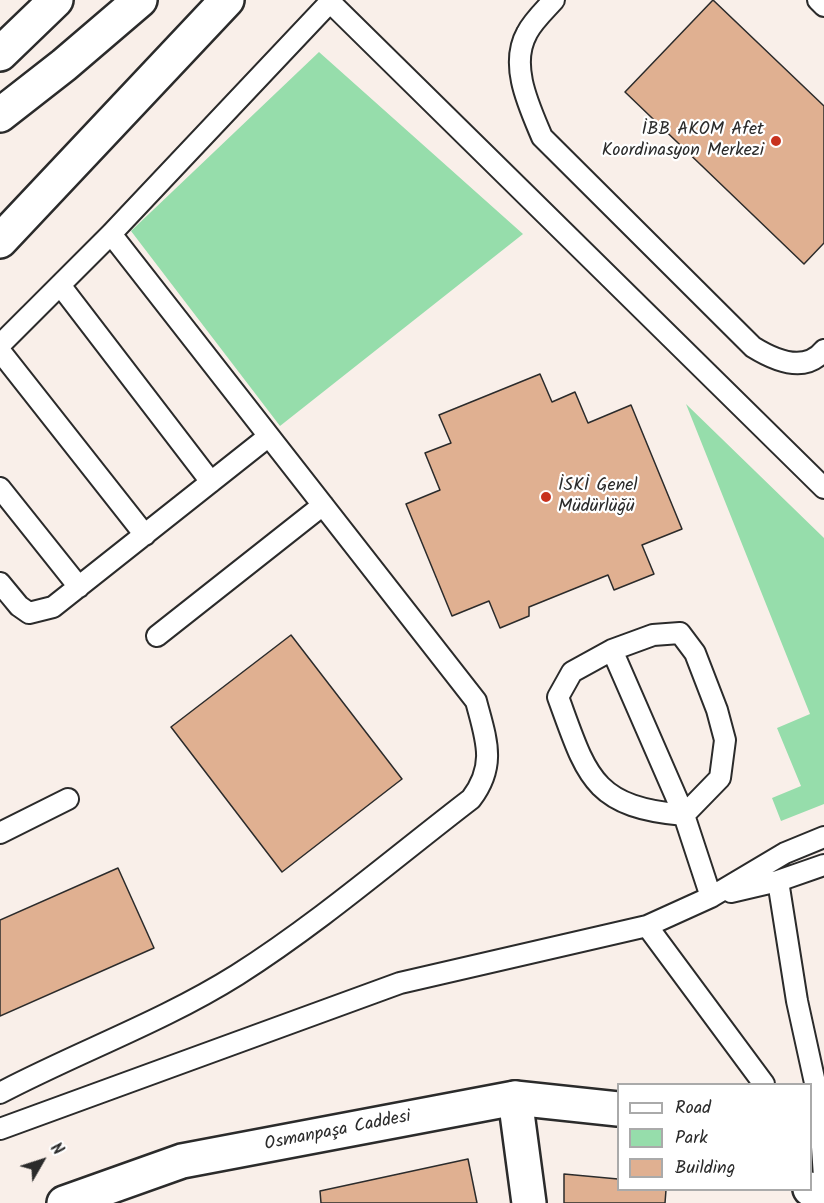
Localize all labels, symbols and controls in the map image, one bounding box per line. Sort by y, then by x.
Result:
place label: İBB AKOM Afet Koordinasyon Merkezi [602,120,764,162]
marker: İBB AKOM Afet Koordinasyon Merkezi [769,134,783,148]
place label: İSKİ Genel Müdürlüğü [558,476,638,518]
marker: İSKİ Genel Müdürlüğü [539,490,553,504]
legend [617,1083,812,1191]
text: Road [675,1094,711,1123]
street label: Osmanpaşa Caddesi [263,1107,413,1157]
text: Park [675,1124,708,1153]
north arrow [12,1131,72,1191]
text: N [43,1138,69,1161]
text: Building [675,1154,735,1183]

